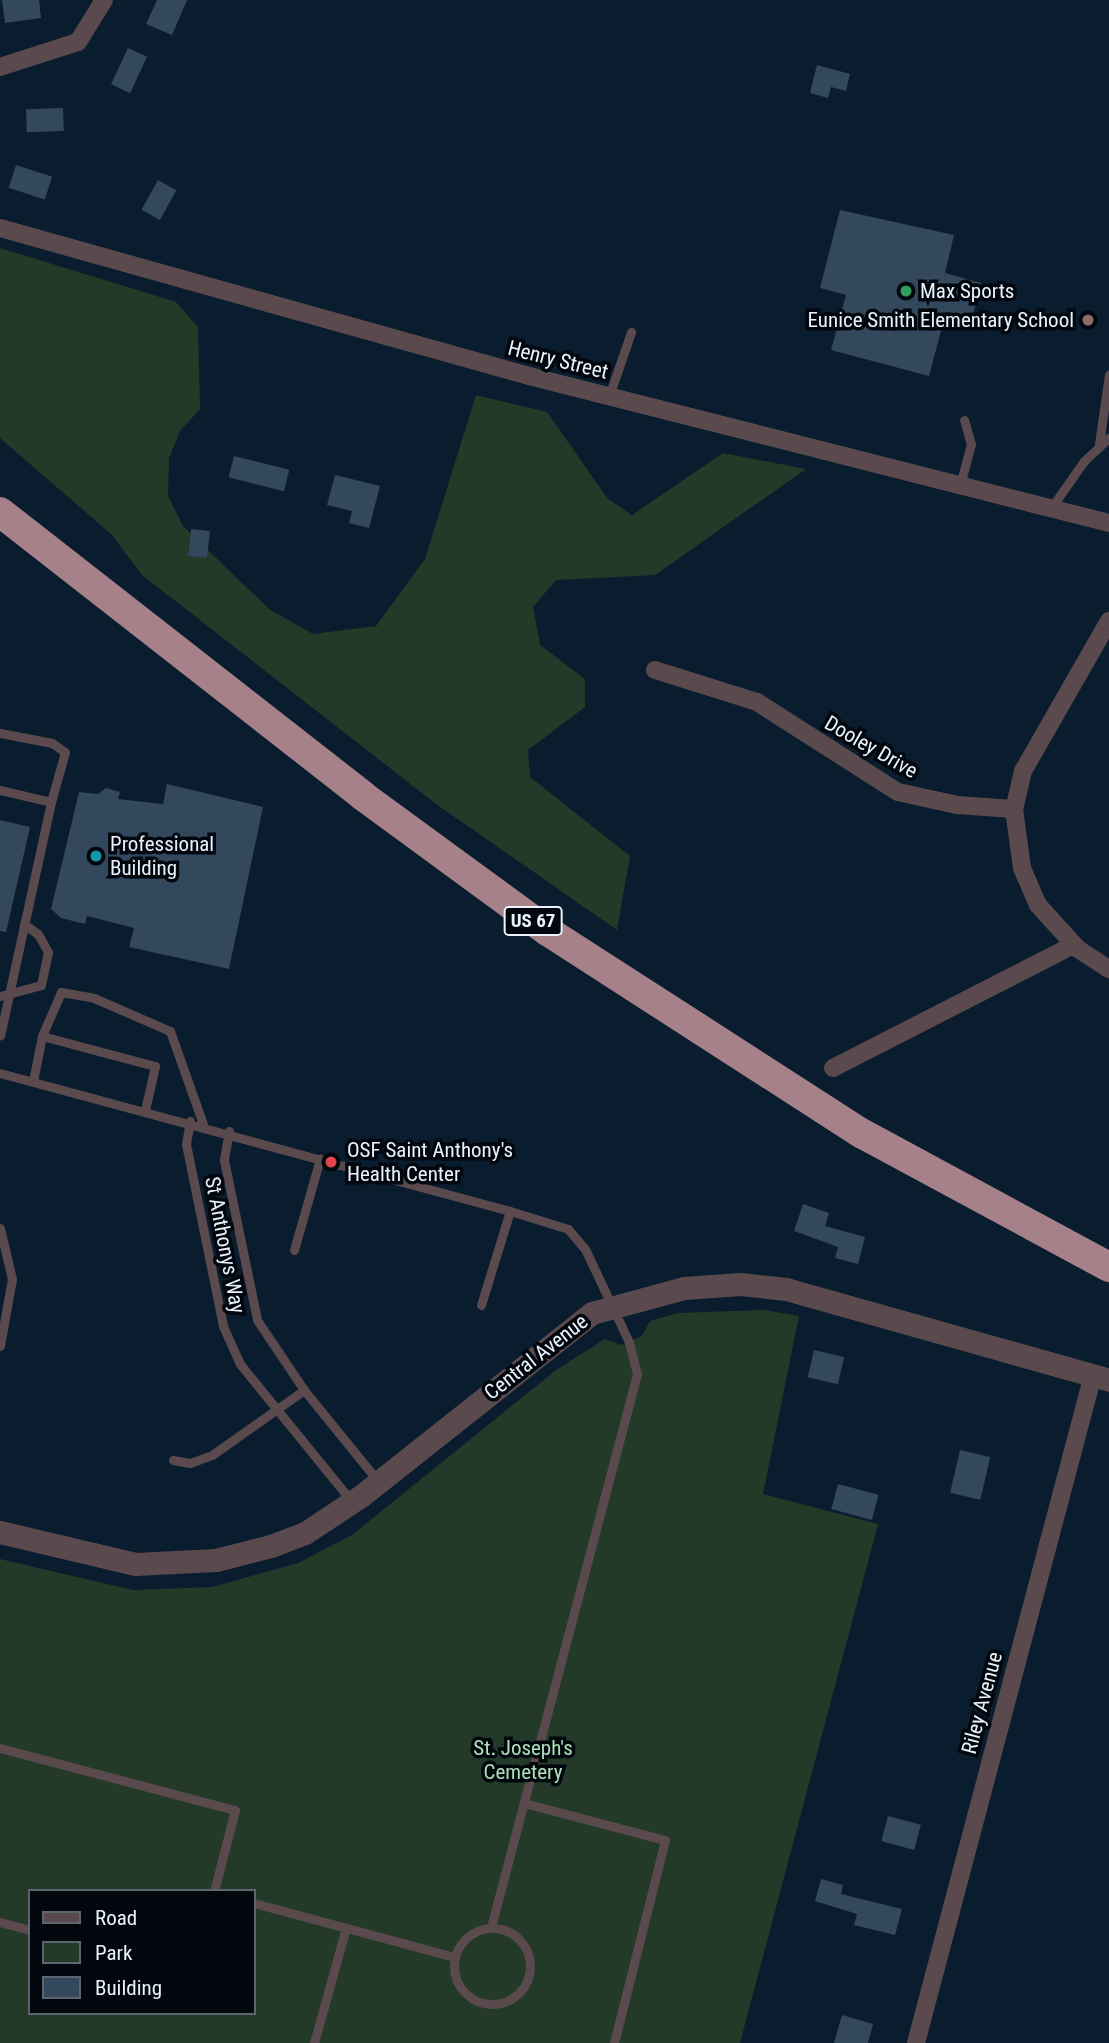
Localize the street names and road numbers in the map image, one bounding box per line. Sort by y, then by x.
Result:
street label: Henry Street [505,335,611,385]
street label: Dooley Drive [820,710,922,784]
road number: US 67 [503,906,563,937]
street label: St Anthonys Way [199,1175,251,1315]
street label: Central Avenue [479,1309,593,1405]
street label: Riley Avenue [956,1649,1008,1757]

